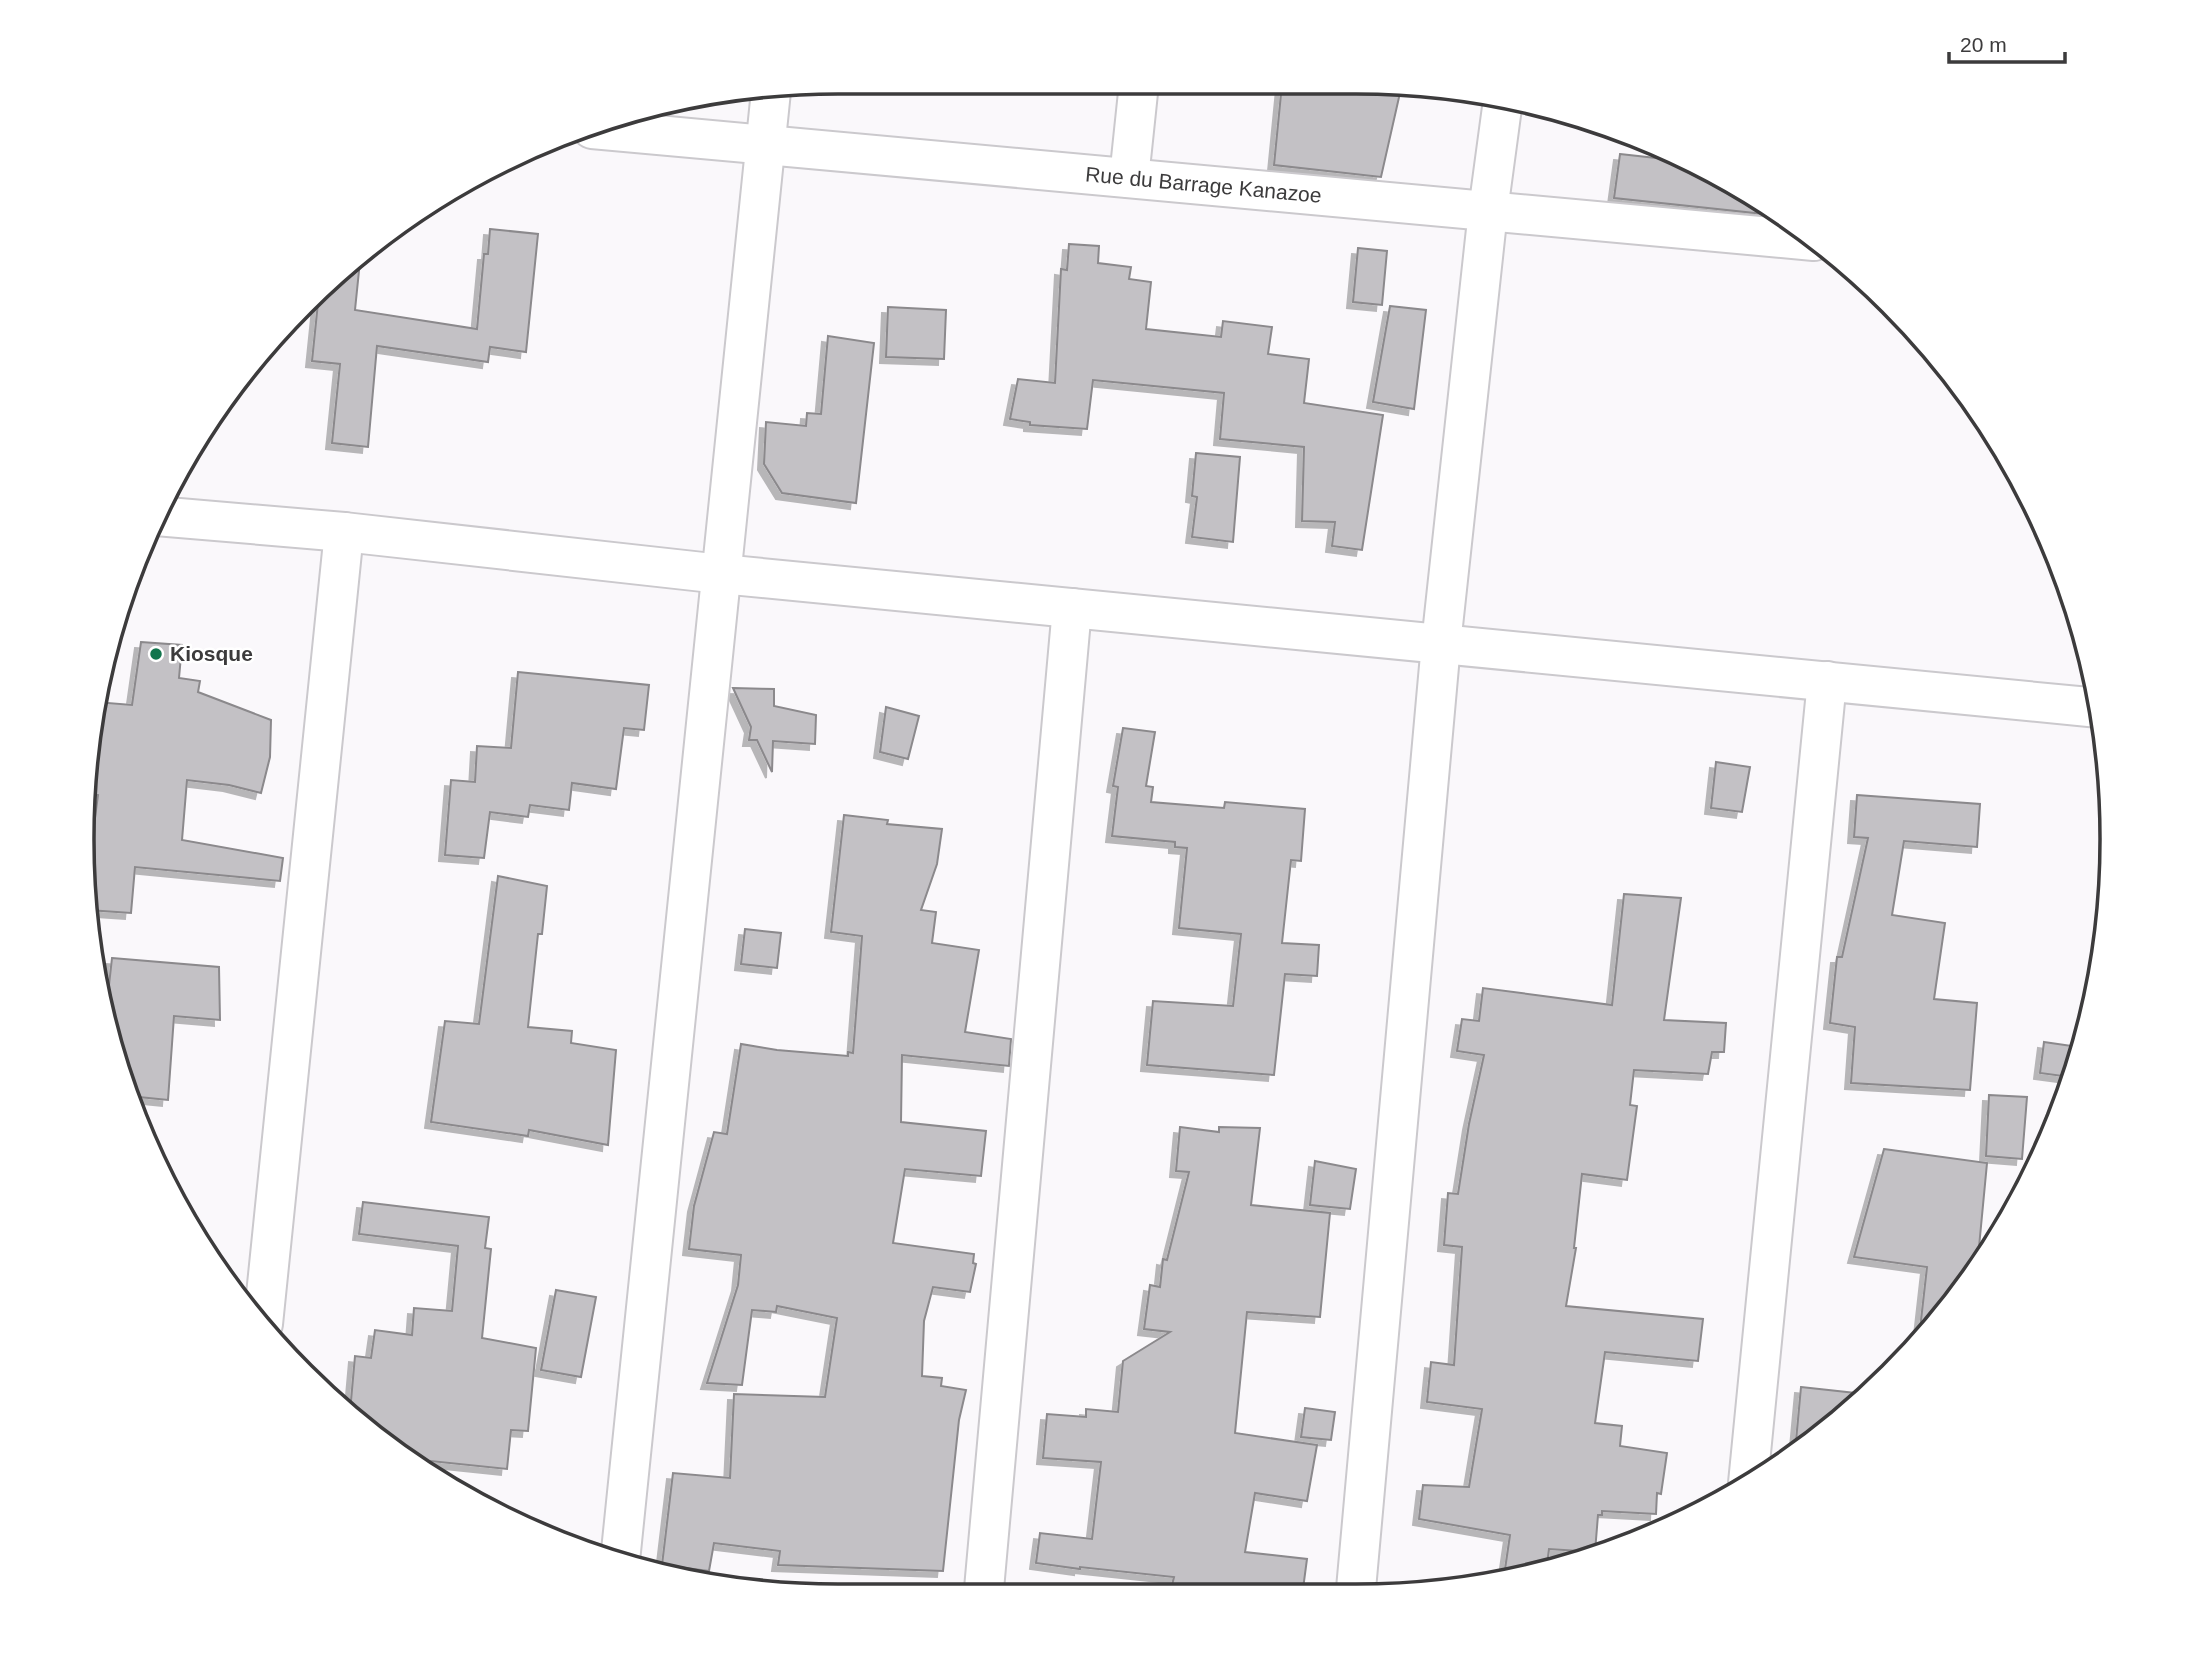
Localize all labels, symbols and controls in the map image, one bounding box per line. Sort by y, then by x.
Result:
scale bar [1949,21,2064,65]
text: 20 m [1960,33,2007,56]
street label: Rue du Barrage Kanazoe [1084,162,1323,207]
place label: Kiosque [170,642,253,665]
marker: Kiosque [148,646,164,662]

